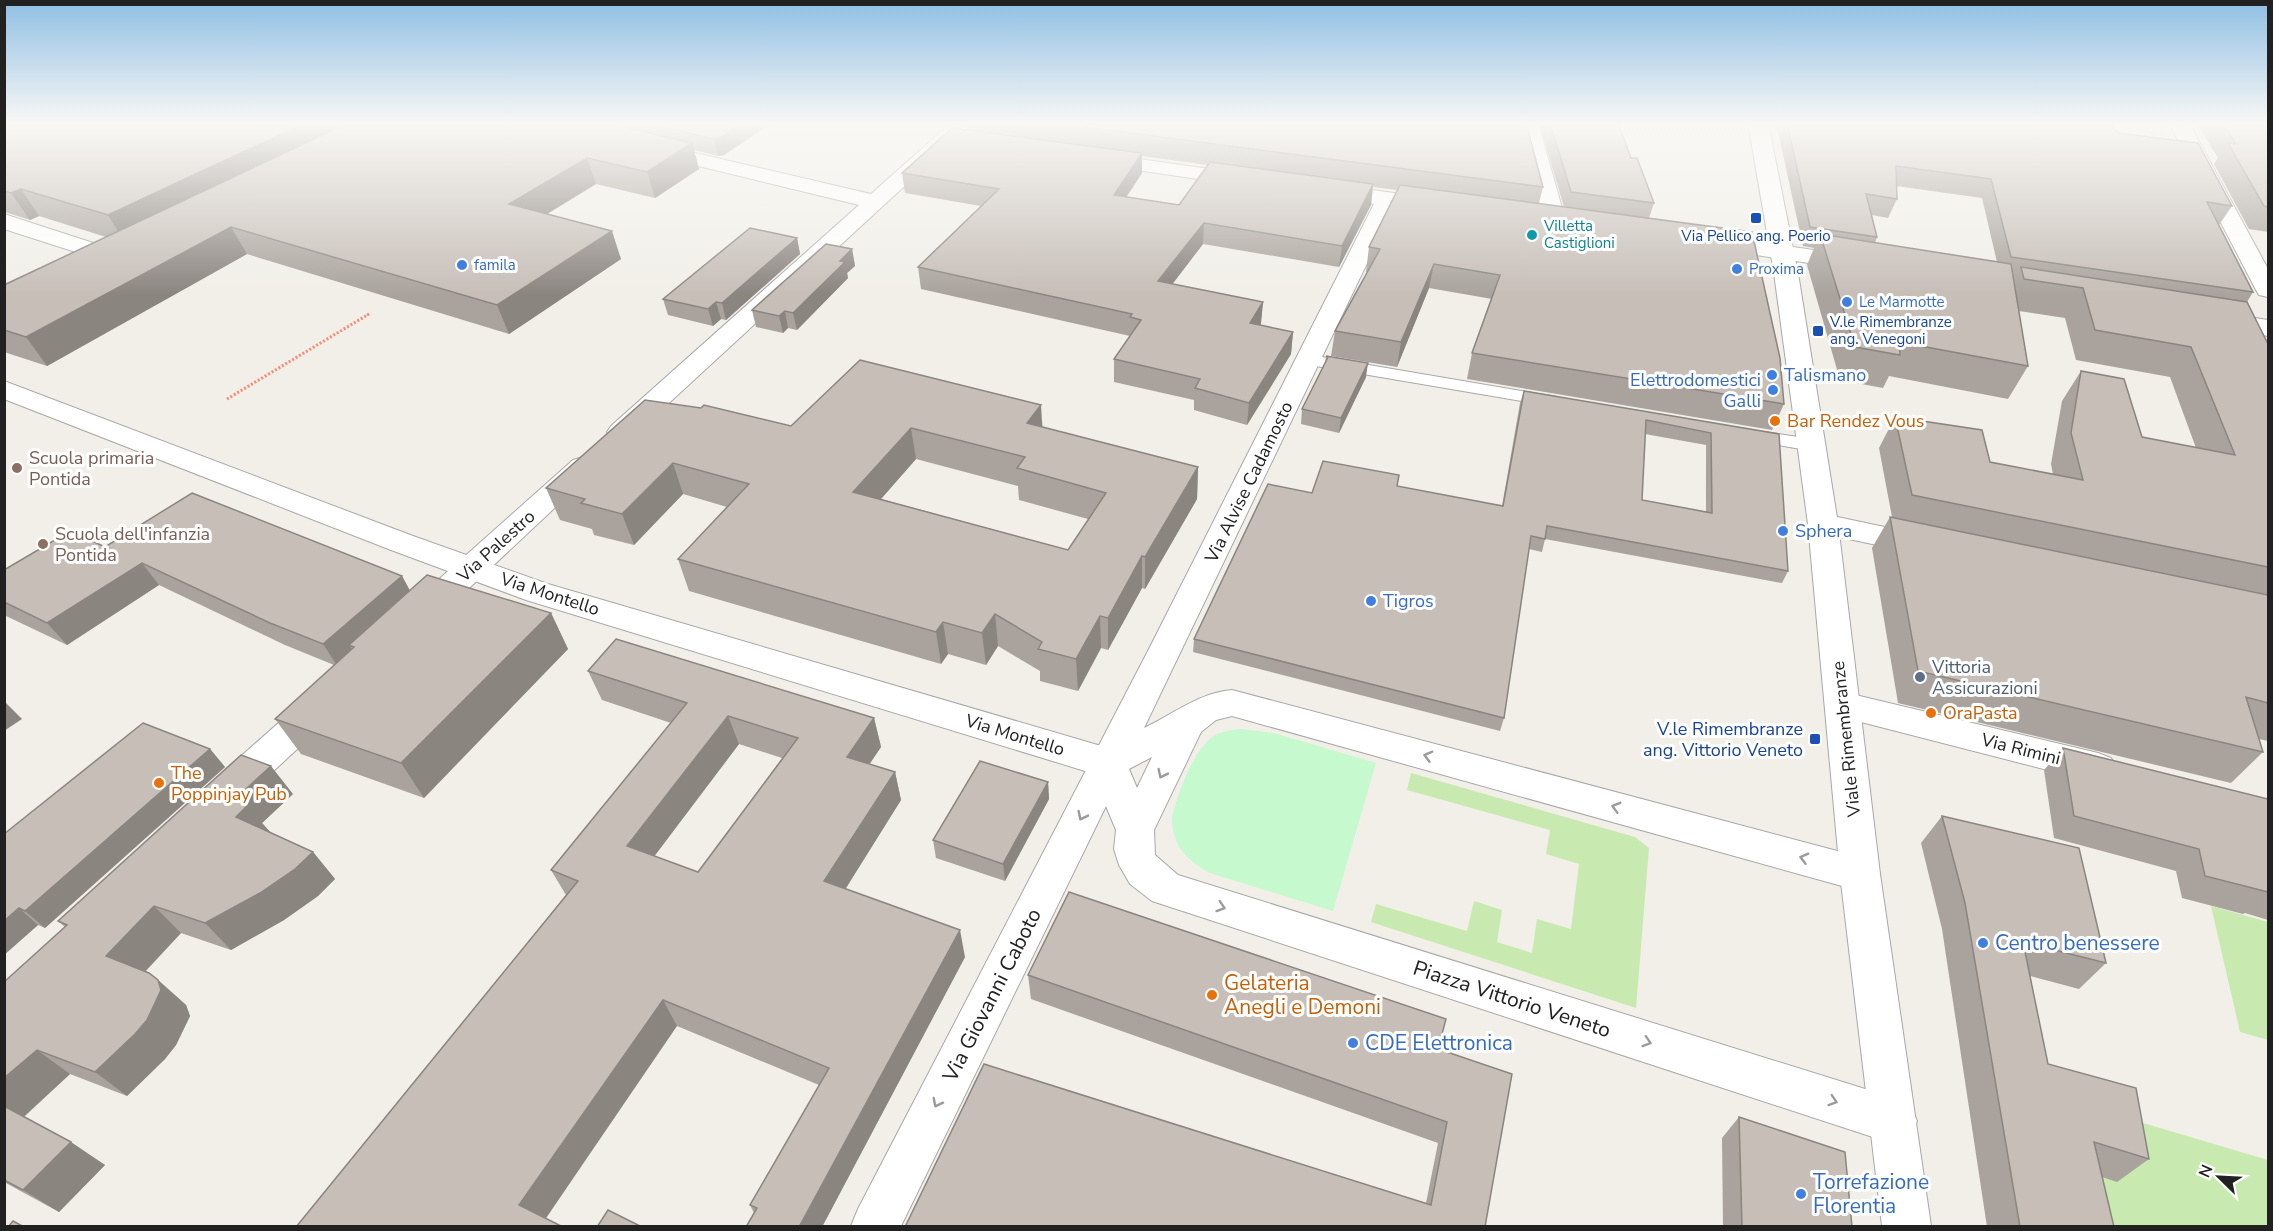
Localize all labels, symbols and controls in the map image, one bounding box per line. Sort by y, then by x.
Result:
marker: Via Pellico ang. Poerio [1749,211,1763,225]
place label: Villetta Castiglioni [1543,216,1615,253]
place label: Via Pellico ang. Poerio [1680,226,1831,246]
marker: Villetta Castiglioni [1525,228,1539,242]
place label: famila [474,255,516,275]
marker: famila [455,258,469,272]
place label: Proxima [1749,259,1804,279]
marker: Proxima [1730,262,1744,276]
place label: Le Marmotte [1859,292,1944,312]
marker: Le Marmotte [1840,295,1854,309]
place label: V.le Rimembranze ang. Venegoni [1829,312,1952,349]
marker: V.le Rimembranze ang. Venegoni [1811,324,1825,338]
place label: Talismano [1784,363,1866,387]
place label: Elettrodomestici Galli [1630,368,1761,413]
marker: Talismano [1765,368,1779,382]
marker: Elettrodomestici Galli [1766,383,1780,397]
street label: Via Alvise Cadamosto [1199,397,1299,568]
place label: Bar Rendez Vous [1787,409,1925,433]
marker: Bar Rendez Vous [1768,414,1782,428]
place label: Scuola primaria Pontida [29,446,154,491]
marker: Scuola primaria Pontida [10,461,24,475]
street label: Via Palestro [451,505,540,588]
place label: Sphera [1795,519,1852,543]
place label: Scuola dell'infanzia Pontida [55,522,210,567]
marker: Sphera [1776,524,1790,538]
marker: Scuola dell'infanzia Pontida [36,537,50,551]
street label: Via Montello [496,566,603,621]
place label: Tigros [1383,589,1434,613]
marker: Tigros [1364,594,1378,608]
place label: Vittoria Assicurazioni [1931,655,2038,700]
street label: Viale Rimembranze [1826,660,1866,819]
marker: Vittoria Assicurazioni [1913,670,1927,684]
place label: OraPasta [1943,701,2018,725]
marker: OraPasta [1924,706,1938,720]
street label: Via Montello [961,708,1068,761]
place label: V.le Rimembranze ang. Vittorio Veneto [1643,717,1803,762]
street label: Via Rimini [1978,727,2063,770]
marker: V.le Rimembranze ang. Vittorio Veneto [1808,732,1822,746]
one-way arrow [1423,750,1433,763]
place label: The Poppinjay Pub [171,761,287,806]
one-way arrow [1158,768,1169,778]
marker: The Poppinjay Pub [152,776,166,790]
one-way arrow [1611,801,1621,814]
one-way arrow [1077,809,1089,820]
one-way arrow [1799,853,1809,866]
one-way arrow [1215,900,1226,912]
street label: Via Giovanni Caboto [936,904,1048,1087]
place label: Centro benessere [1995,929,2160,957]
marker: Centro benessere [1976,936,1990,950]
street label: Piazza Vittorio Veneto [1410,954,1614,1044]
place label: Gelateria Anegli e Demoni [1224,969,1381,1021]
marker: Gelateria Anegli e Demoni [1205,988,1219,1002]
place label: CDE Elettronica [1365,1029,1513,1057]
one-way arrow [1642,1035,1652,1047]
marker: CDE Elettronica [1346,1036,1360,1050]
one-way arrow [1827,1094,1838,1106]
one-way arrow [933,1096,945,1107]
north arrow [2189,1147,2249,1207]
text: N [2194,1161,2219,1181]
place label: Torrefazione Florentia [1813,1168,1929,1220]
marker: Torrefazione Florentia [1794,1187,1808,1201]

